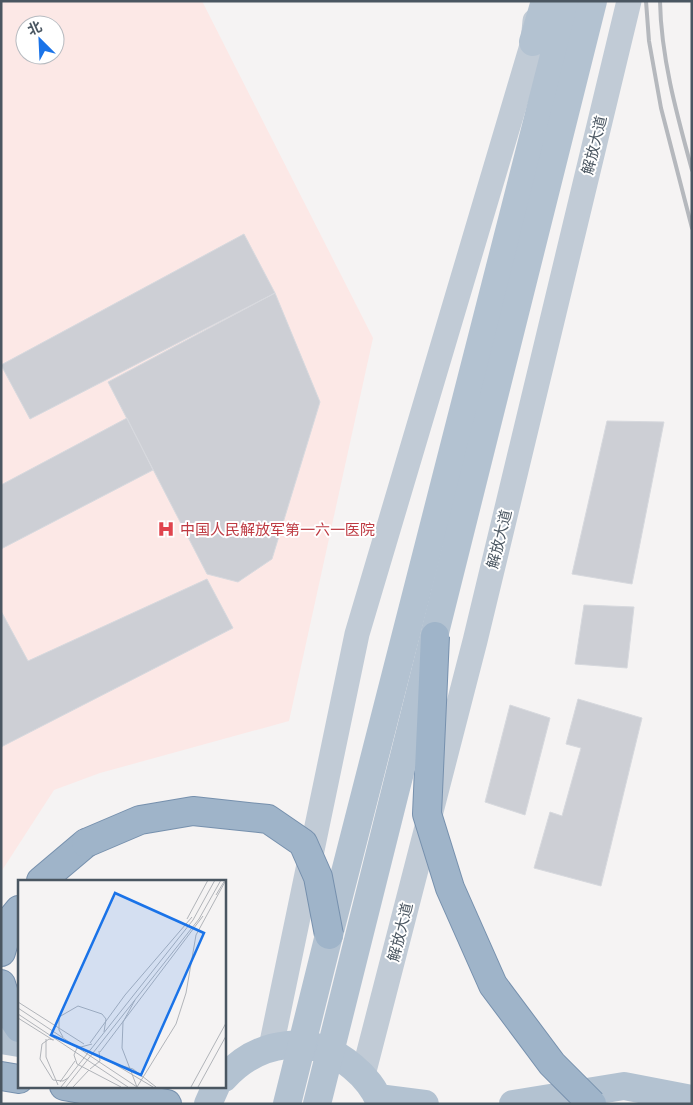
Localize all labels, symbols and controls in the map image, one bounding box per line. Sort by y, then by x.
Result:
north arrow [15,15,65,65]
text: 北 [24,16,45,40]
street label: 解放大道 [577,113,611,177]
street label: 解放大道 [482,507,516,571]
hospital icon: 中国人民解放军第一六一医院 [156,519,176,539]
place label: 中国人民解放军第一六一医院 [180,519,375,540]
inset map [18,880,225,1088]
street label: 解放大道 [383,900,417,964]

